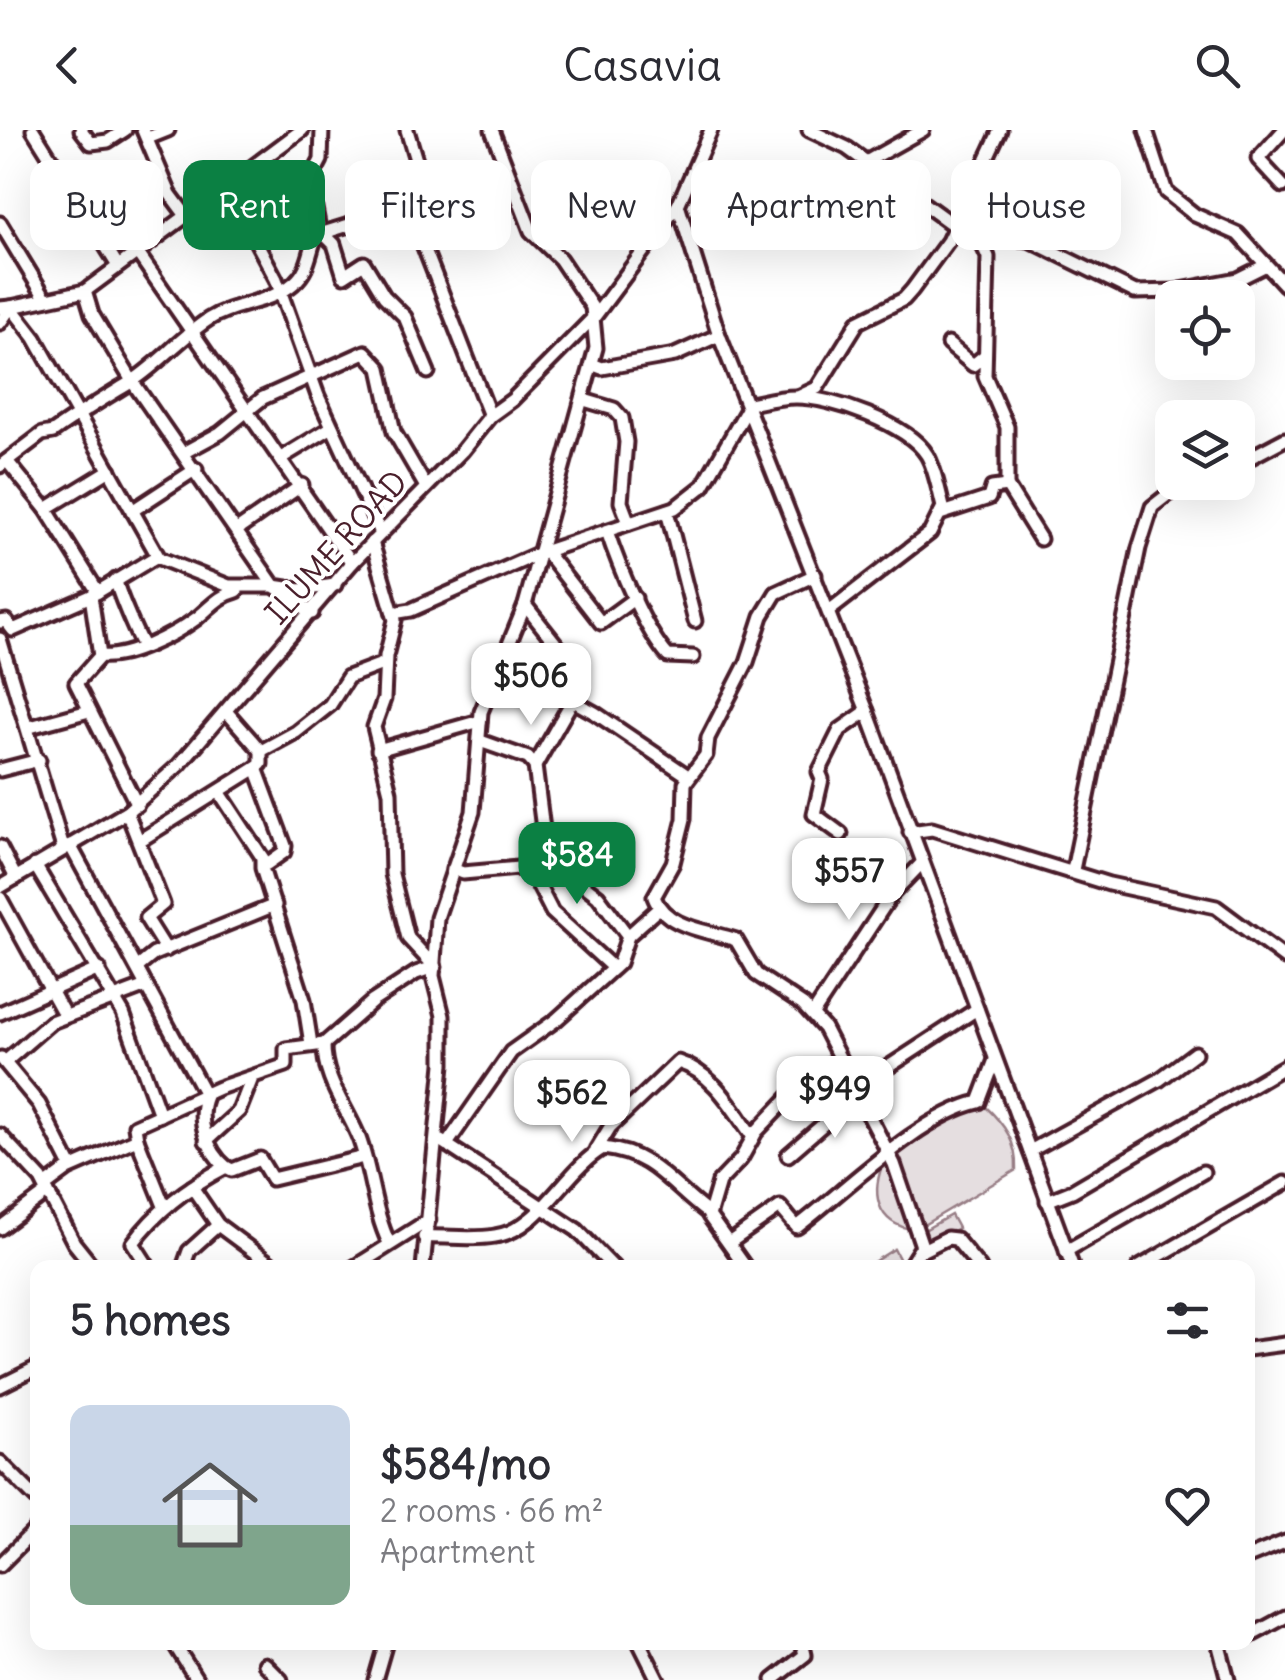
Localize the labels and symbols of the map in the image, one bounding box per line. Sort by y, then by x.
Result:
street label: ILUME ROAD [256,462,416,632]
pin: $506 [472,643,590,728]
pin: $584 [518,822,636,907]
pin: $557 [790,838,908,923]
pin: $949 [776,1056,894,1141]
pin: $562 [513,1060,631,1145]

